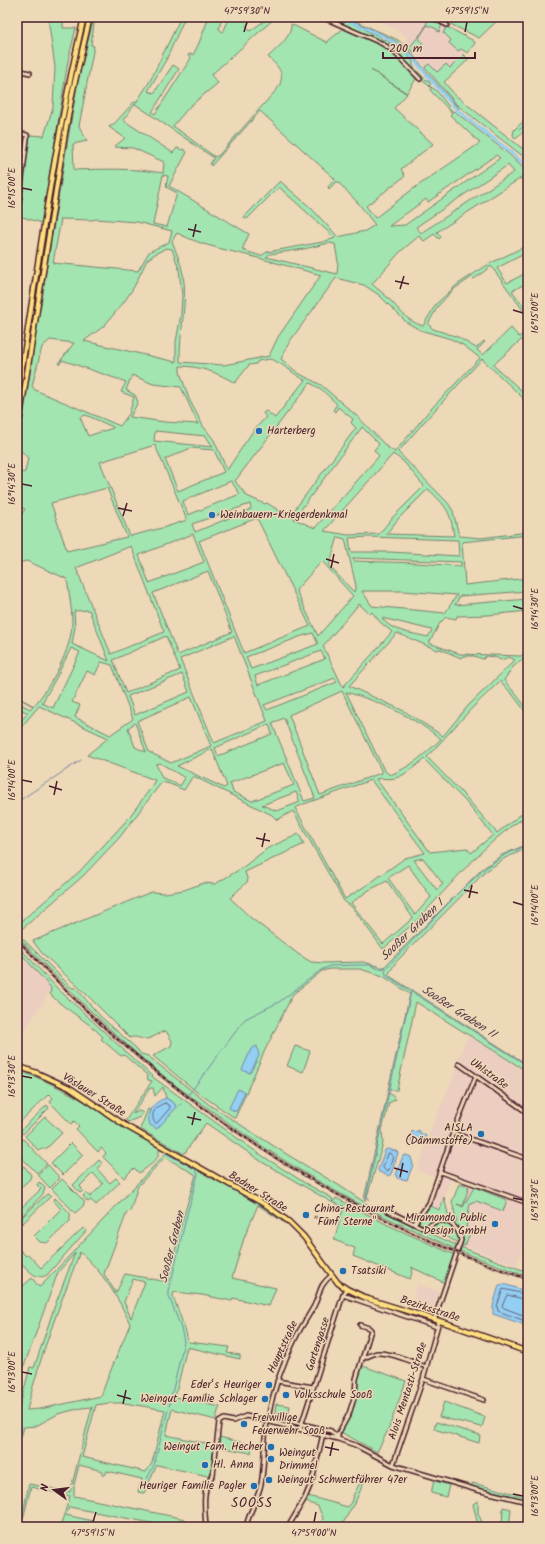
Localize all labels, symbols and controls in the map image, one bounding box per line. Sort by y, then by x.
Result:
text: 47°59'30"N [224,3,270,19]
text: 47°59'15"N [445,3,489,19]
scale bar [383,34,475,60]
text: 200 m [389,39,423,58]
text: 16°15'00"E [4,166,20,209]
text: 16°15'00"E [527,291,543,334]
place label: Harterberg [267,422,316,440]
marker: Harterberg [254,426,264,436]
text: 16°14'30"E [4,462,20,505]
place label: Weinbauern-Kriegerdenkmal [220,506,348,524]
marker: Weinbauern-Kriegerdenkmal [207,510,217,520]
text: 16°14'30"E [527,587,543,630]
text: 16°14'00"E [4,758,20,801]
text: 16°14'00"E [527,883,543,926]
water label: Sooßer Graben I [376,893,450,965]
water label: Sooßer Graben II [418,981,502,1045]
text: 16°13'30"E [4,1054,20,1097]
street label: Uhlstraße [466,1054,512,1094]
street label: Vöslauer Straße [59,1068,129,1122]
place label: AISLA (Dämmstoffe) [405,1119,473,1150]
marker: AISLA (Dämmstoffe) [476,1129,486,1139]
street label: Badner Straße [225,1167,291,1217]
text: 16°13'30"E [527,1178,543,1221]
place label: China-Restaurant "Fünf Sterne" [314,1200,396,1231]
water label: Sooßer Graben [154,1208,190,1285]
place label: Miramondo Public Design GmbH [405,1209,487,1240]
marker: China-Restaurant "Fünf Sterne" [301,1210,311,1220]
marker: Miramondo Public Design GmbH [490,1219,500,1229]
place label: Tsatsiki [351,1262,386,1280]
marker: Tsatsiki [338,1266,348,1276]
street label: Bezirksstraße [398,1291,462,1327]
street label: Gartengasse [301,1315,335,1373]
street label: Hauptstraße [263,1318,303,1376]
street label: Alois Mentasti-Straße [384,1340,432,1442]
text: 16°13'00"E [4,1350,20,1393]
place label: Eder‘s Heuriger [191,1376,262,1394]
marker: Eder‘s Heuriger [264,1380,274,1390]
place label: Volksschule Sooß [294,1386,372,1404]
place label: Weingut Familie Schlager [141,1390,258,1408]
marker: Volksschule Sooß [281,1390,291,1400]
marker: Weingut Familie Schlager [260,1394,270,1404]
place label: Freiwillige Feuerwehr Sooß [252,1409,325,1440]
marker: Freiwillige Feuerwehr Sooß [239,1419,249,1429]
place label: Weingut Fam. Hecher [163,1438,264,1456]
marker: Weingut Fam. Hecher [266,1442,276,1452]
place label: Weingut Drimmel [279,1444,318,1475]
marker: Weingut Drimmel [266,1454,276,1464]
place label: Hl. Anna [213,1456,254,1474]
marker: Hl. Anna [200,1460,210,1470]
north arrow [34,1470,74,1510]
place label: Weingut Schwertführer 47er [277,1471,408,1489]
text: 16°13'00"E [527,1474,543,1517]
marker: Weingut Schwertführer 47er [264,1475,274,1485]
place label: Heuriger Familie Pagler [139,1477,247,1495]
marker: Heuriger Familie Pagler [249,1481,259,1491]
text: N [36,1482,55,1493]
district label: SOOSS [231,1493,273,1514]
text: 47°59'15"N [71,1525,115,1541]
text: 47°59'00"N [291,1525,337,1541]

